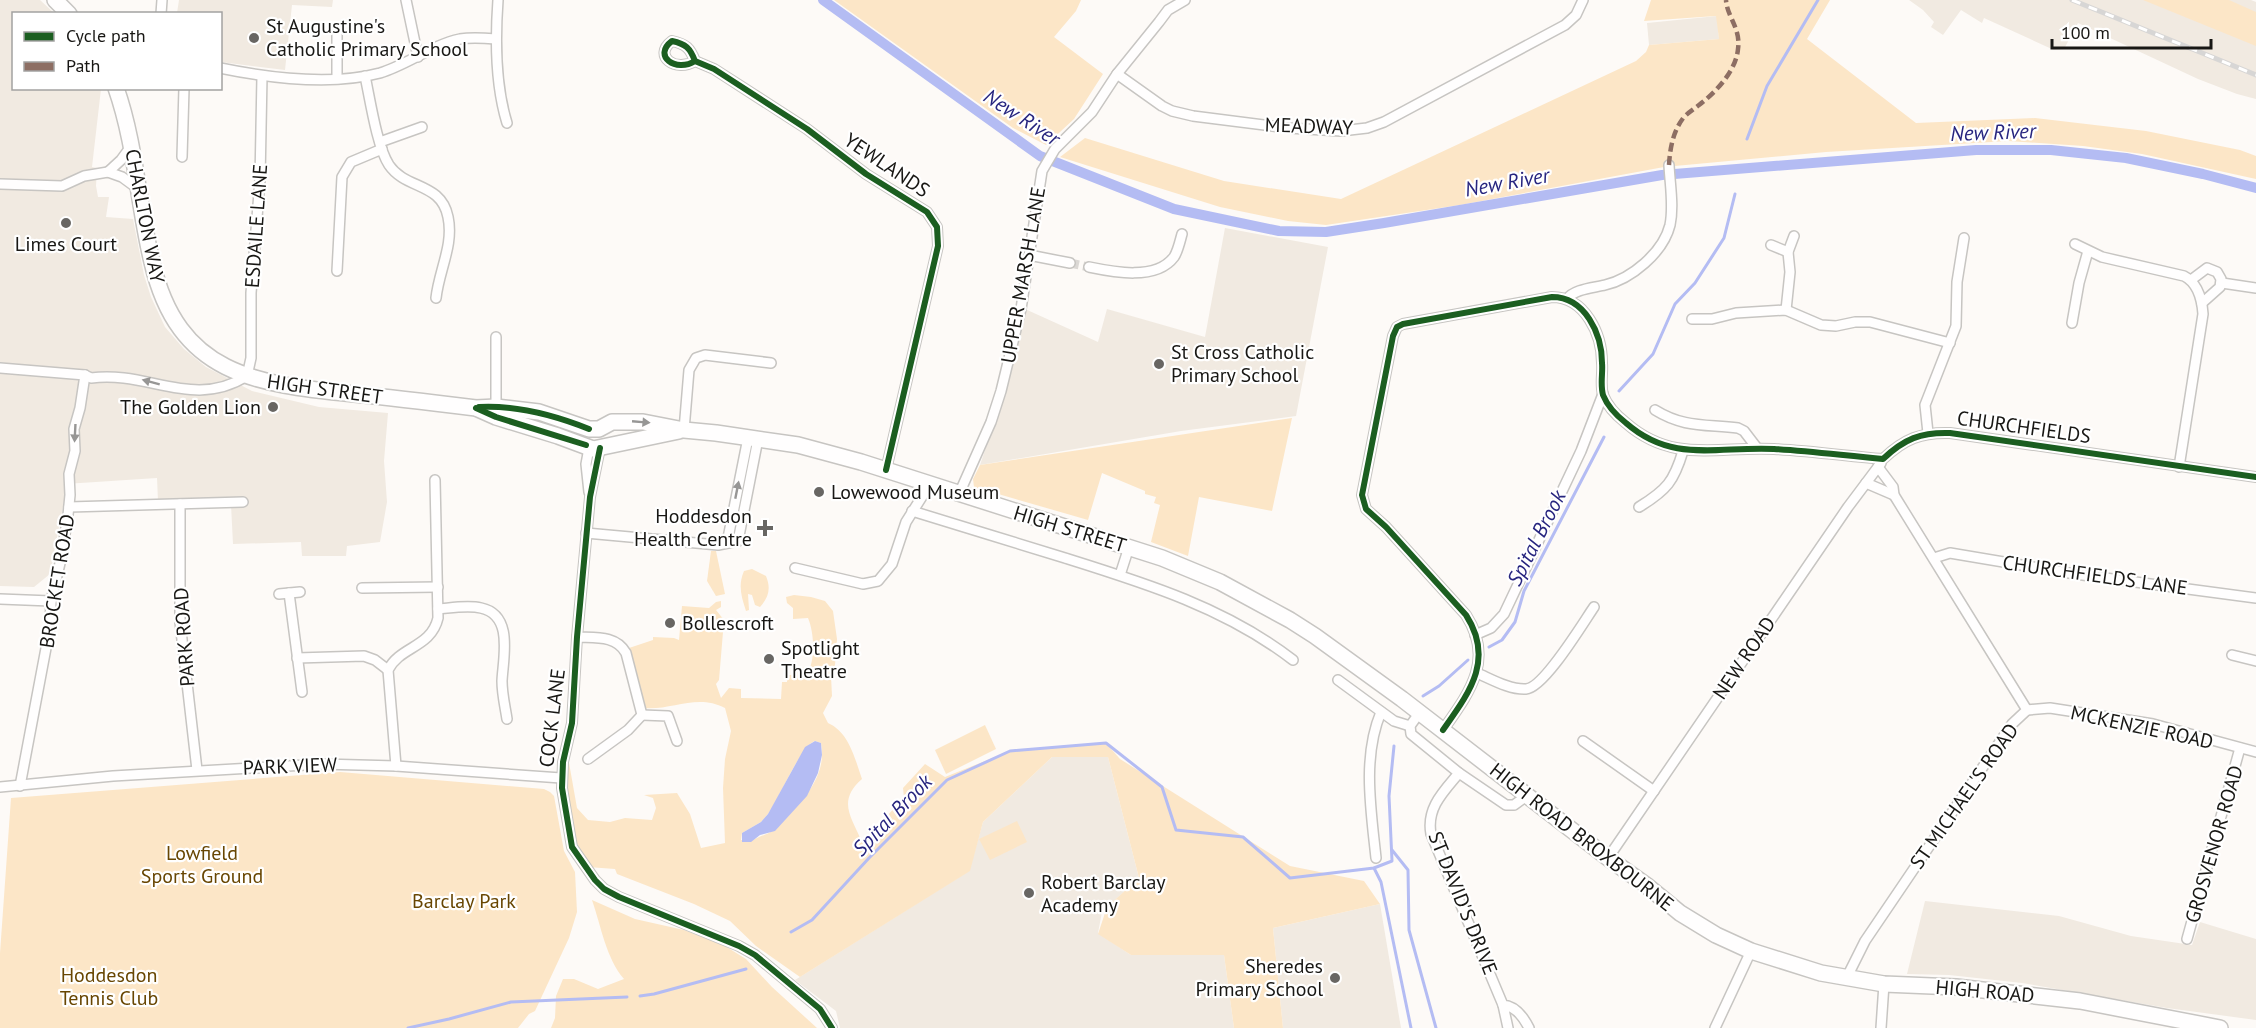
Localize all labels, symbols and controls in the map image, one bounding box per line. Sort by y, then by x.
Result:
legend [12,12,222,90]
scale bar [2052,12,2211,50]
place label: St Augustine's Catholic Primary School [266,13,468,62]
text: 100 m [2061,21,2110,44]
text: Cycle path [66,24,146,47]
marker: St Augustine's Catholic Primary School [247,31,261,45]
text: Path [66,54,100,77]
water label: New River [979,82,1067,153]
street label: MEADWAY [1264,111,1354,141]
water label: New River [1950,117,2038,147]
street label: YEWLANDS [839,127,935,203]
street label: CHARLTON WAY [119,147,171,286]
water label: New River [1463,161,1553,203]
street label: ESDAILE LANE [239,163,273,289]
street label: UPPER MARSH LANE [995,185,1051,365]
marker: Limes Court [59,216,73,230]
place label: Limes Court [15,231,117,257]
place label: St Cross Catholic Primary School [1171,339,1314,388]
marker: St Cross Catholic Primary School [1152,357,1166,371]
street label: HIGH STREET [266,368,384,410]
one-way arrow [142,377,160,387]
place label: The Golden Lion [120,394,261,420]
marker: The Golden Lion [266,400,280,414]
street label: CHURCHFIELDS [1955,405,2093,449]
one-way arrow [632,417,651,427]
one-way arrow [70,423,79,442]
place label: Lowewood Museum [831,479,999,505]
one-way arrow [733,481,742,500]
water label: Spital Brook [1500,484,1572,590]
marker: Lowewood Museum [812,485,826,499]
street label: HIGH STREET [1011,500,1129,558]
place label: Hoddesdon Health Centre [634,503,752,552]
street label: BROCKET ROAD [34,512,80,650]
marker: Hoddesdon Health Centre [756,519,774,537]
street label: CHURCHFIELDS LANE [2001,549,2189,601]
street label: PARK ROAD [168,586,200,688]
place label: Bollescroft [682,610,774,636]
street label: NEW ROAD [1707,612,1781,704]
marker: Bollescroft [663,616,677,630]
place label: Spotlight Theatre [781,635,860,684]
marker: Spotlight Theatre [762,652,776,666]
street label: COCK LANE [533,667,571,769]
street label: MCKENZIE ROAD [2068,699,2216,755]
street label: ST MICHAEL'S ROAD [1904,718,2024,874]
street label: PARK VIEW [242,751,338,781]
street label: HIGH ROAD BROXBOURNE [1485,757,1679,917]
street label: GROSVENOR ROAD [2179,762,2249,926]
water label: Spital Brook [846,767,939,862]
street label: ST DAVID'S DRIVE [1422,828,1504,978]
park label: Lowfield Sports Ground [141,840,263,889]
place label: Robert Barclay Academy [1041,869,1166,918]
marker: Robert Barclay Academy [1022,886,1036,900]
park label: Barclay Park [412,888,516,914]
place label: Sheredes Primary School [1196,953,1323,1002]
park label: Hoddesdon Tennis Club [60,962,158,1011]
marker: Sheredes Primary School [1328,971,1342,985]
street label: HIGH ROAD [1934,974,2036,1008]

